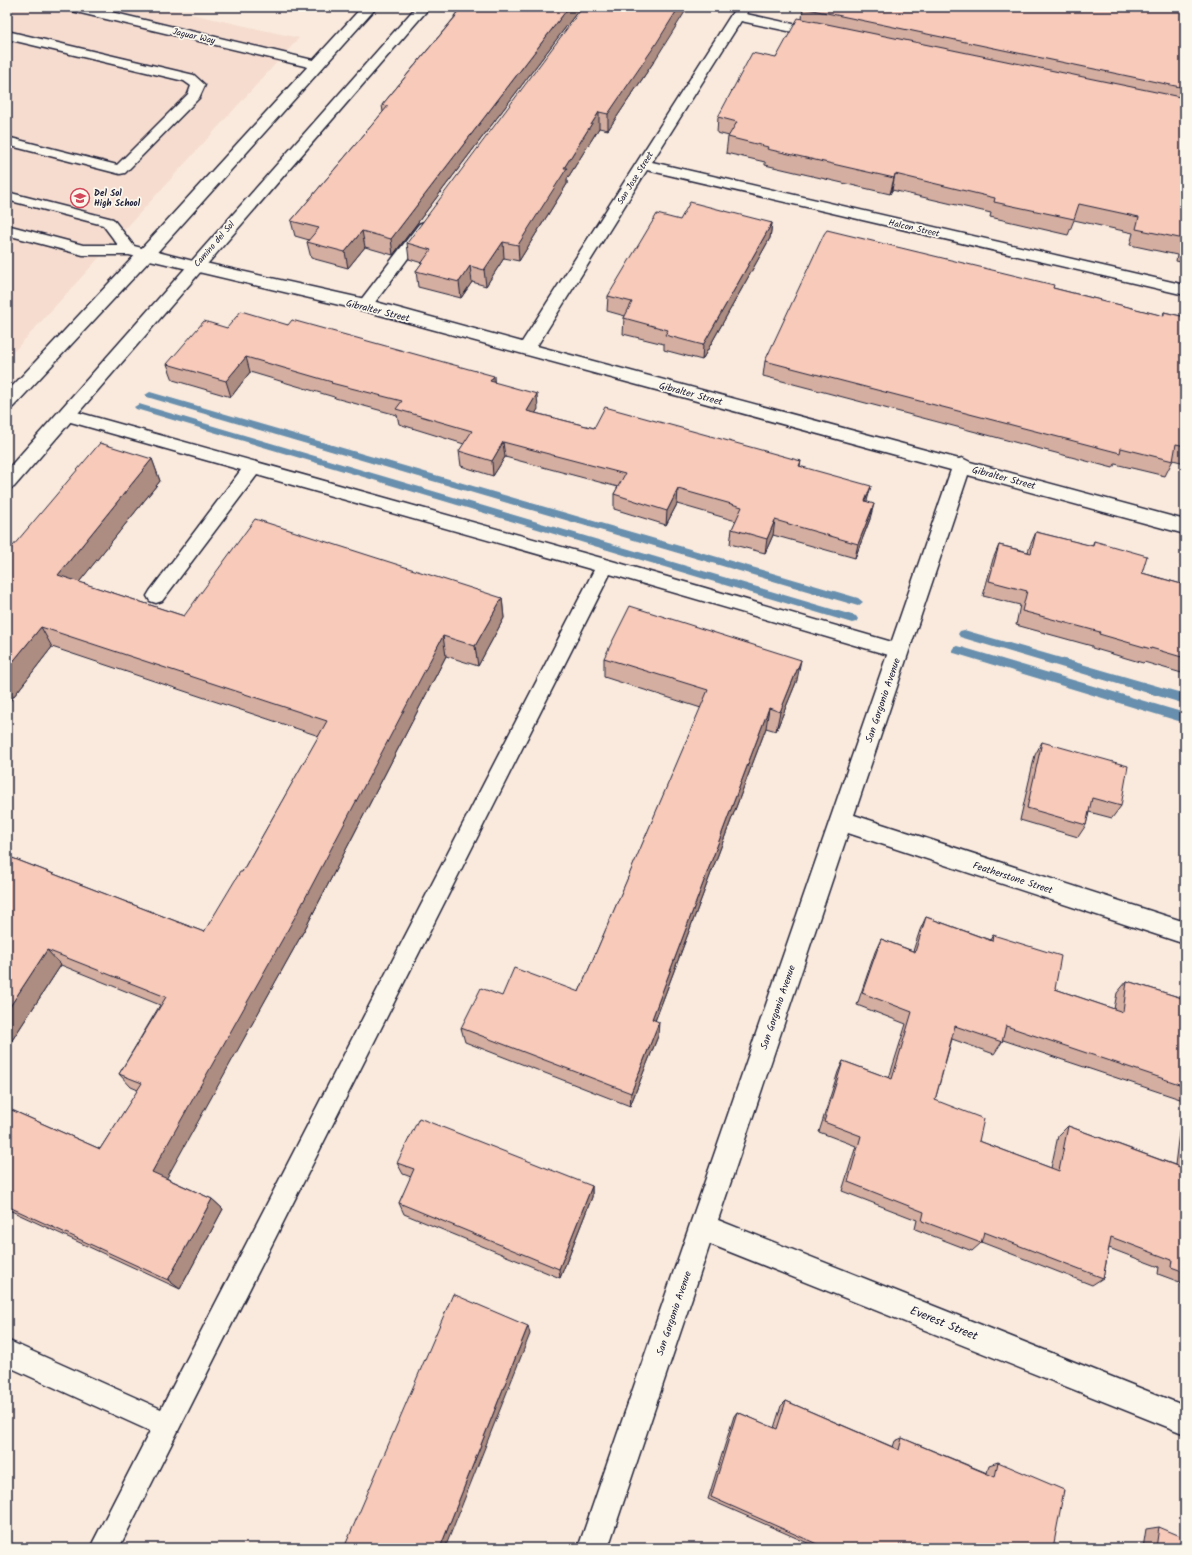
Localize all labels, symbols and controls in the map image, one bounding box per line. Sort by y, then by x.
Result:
street label: Jaguar Way [171,24,217,49]
street label: San Jose Street [613,148,658,208]
place label: Del Sol High School [94,186,141,211]
school or university icon: Del Sol High School [69,187,91,209]
street label: Halcon Street [887,215,941,242]
street label: Camino del Sol [190,217,239,271]
street label: Gibralter Street [344,295,411,327]
street label: Gibralter Street [657,378,724,410]
street label: Gibralter Street [970,462,1037,494]
street label: San Gorgonio Avenue [861,656,905,745]
street label: Featherstone Street [971,857,1055,898]
street label: San Gorgonio Avenue [756,963,800,1052]
street label: San Gorgonio Avenue [652,1269,696,1358]
street label: Everest Street [907,1301,981,1346]

